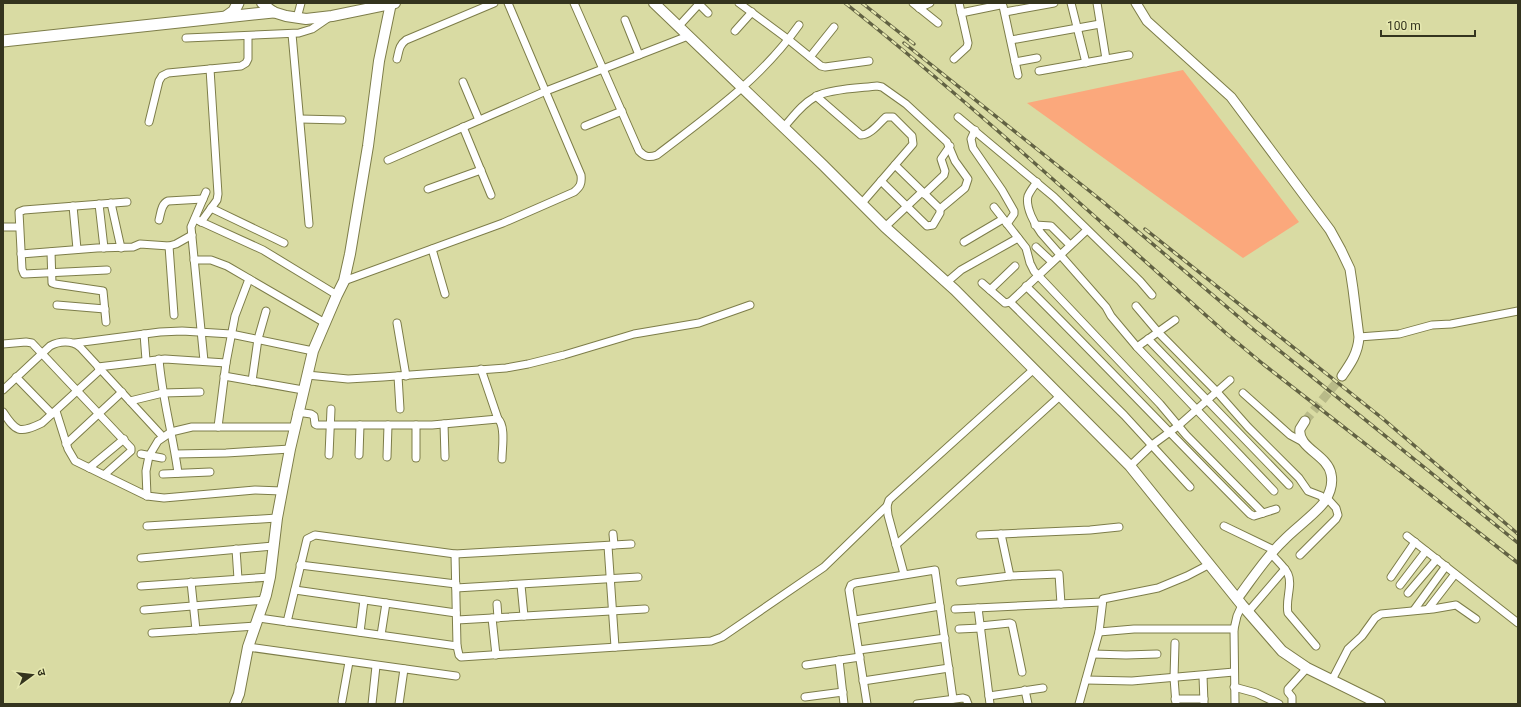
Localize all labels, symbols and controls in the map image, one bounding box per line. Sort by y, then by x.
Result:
scale bar [1381,12,1475,38]
text: 100 m [1387,19,1421,33]
north arrow [12,655,52,695]
text: उ [34,668,48,678]

